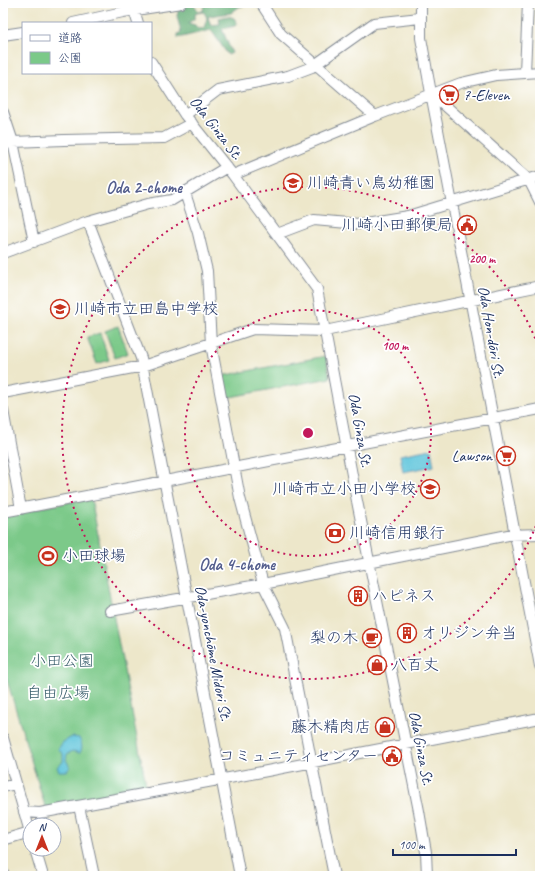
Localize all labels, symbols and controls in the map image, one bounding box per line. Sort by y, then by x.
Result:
legend [22,22,152,74]
text: 道路 [58,30,82,46]
text: 公園 [58,50,82,66]
supermarket icon: 7-Eleven [438,84,460,106]
place label: 7-Eleven [463,85,510,105]
street label: Oda Ginza St. [185,92,247,164]
school or university icon: 川崎青い鳥幼稚園 [282,172,304,194]
place label: 川崎青い鳥幼稚園 [307,173,435,193]
district label: Oda 2-chome [106,177,183,198]
public building icon: 川崎小田郵便局 [456,214,478,236]
place label: 川崎小田郵便局 [341,215,453,235]
text: 200 m [469,251,496,267]
street label: Oda Hon-dōri St. [473,284,509,380]
school or university icon: 川崎市立田島中学校 [49,298,71,320]
place label: 川崎市立田島中学校 [74,299,218,319]
text: 100 m [382,338,409,354]
street label: Oda Ginza St. [344,391,376,469]
centre of rings [301,426,315,440]
supermarket icon: Lawson [495,445,517,467]
place label: Lawson [452,446,493,466]
school or university icon: 川崎市立小田小学校 [419,478,441,500]
place label: 川崎市立小田小学校 [272,479,416,499]
bank icon: 川崎信用銀行 [324,522,346,544]
place label: 川崎信用銀行 [349,523,445,543]
sports icon: 小田球場 [37,545,59,567]
place label: 小田球場 [62,546,126,566]
district label: Oda 4-chome [199,554,276,575]
street label: Oda-yonchōme Midori St. [190,584,236,723]
building icon: ハピネス [347,585,369,607]
place label: ハピネス [372,586,436,606]
building icon: オリジン弁当 [396,622,418,644]
place label: オリジン弁当 [421,623,517,643]
cafe icon: 梨の木 [361,627,383,649]
place label: 梨の木 [310,628,358,648]
park label: 小田公園 [30,651,94,671]
shop icon: 八百丈 [366,654,388,676]
place label: 八百丈 [391,655,439,675]
park label: 自由広場 [26,683,90,703]
street label: Oda Ginza St. [404,709,438,787]
shop icon: 藤木精肉店 [374,716,396,738]
place label: 藤木精肉店 [291,717,371,737]
public building icon: コミュニティセンター [381,745,403,767]
place label: コミュニティセンター [219,746,378,766]
north arrow [22,817,62,857]
text: N [39,820,48,834]
scale bar [393,831,516,857]
text: 100 m [399,837,426,853]

